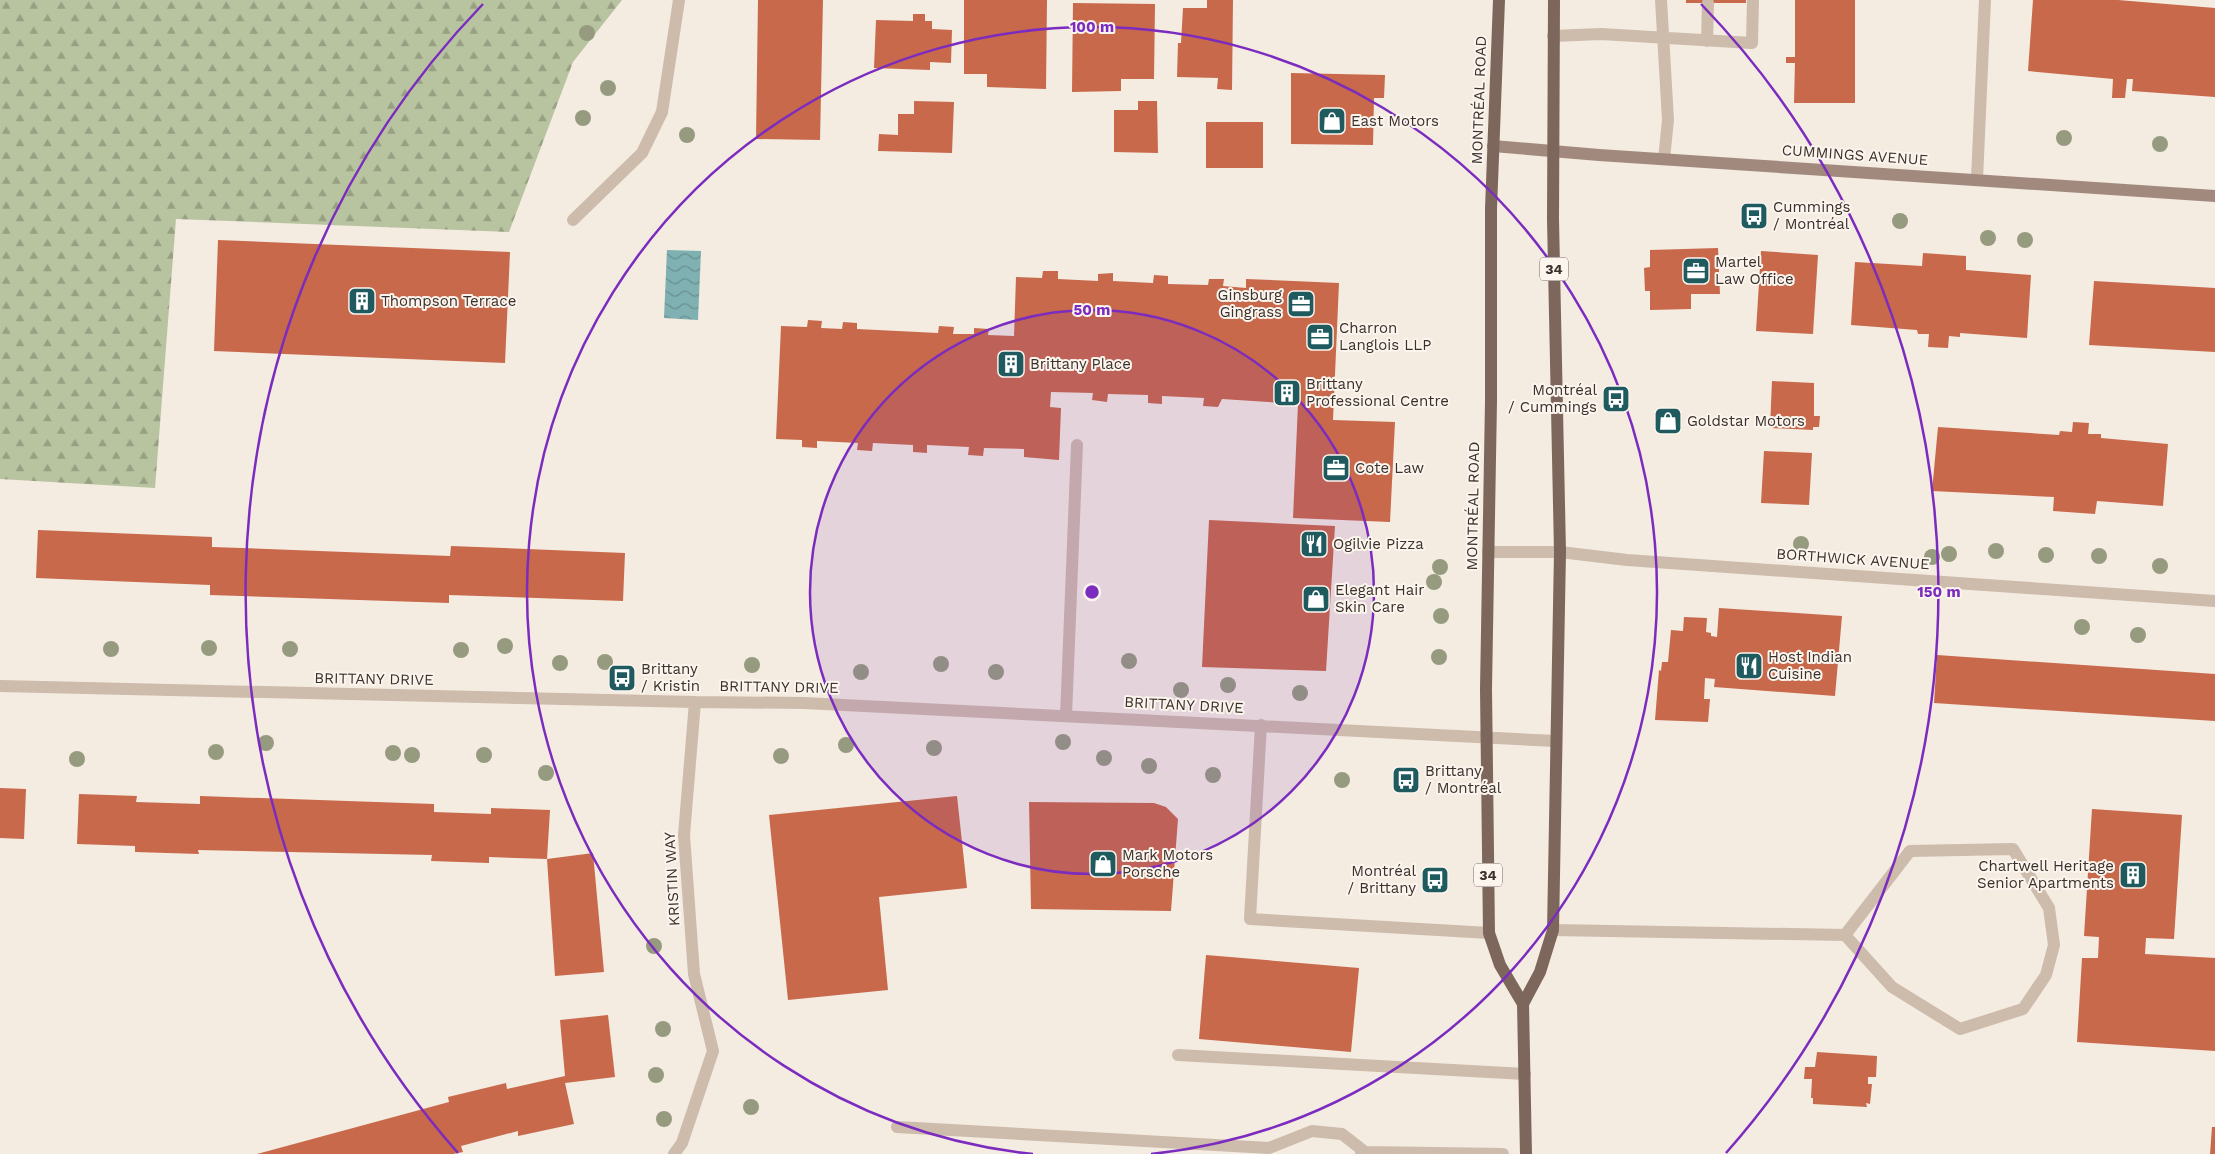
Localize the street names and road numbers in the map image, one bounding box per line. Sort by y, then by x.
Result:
street label: MONTRÉAL ROAD [1468,35,1490,165]
street label: CUMMINGS AVENUE [1781,141,1929,169]
road number: 34 [1540,258,1568,280]
street label: MONTRÉAL ROAD [1463,441,1483,571]
street label: BORTHWICK AVENUE [1776,545,1930,573]
street label: BRITTANY DRIVE [314,669,434,689]
street label: BRITTANY DRIVE [719,677,839,697]
street label: BRITTANY DRIVE [1124,693,1244,717]
street label: KRISTIN WAY [661,831,683,926]
road number: 34 [1474,864,1502,886]

